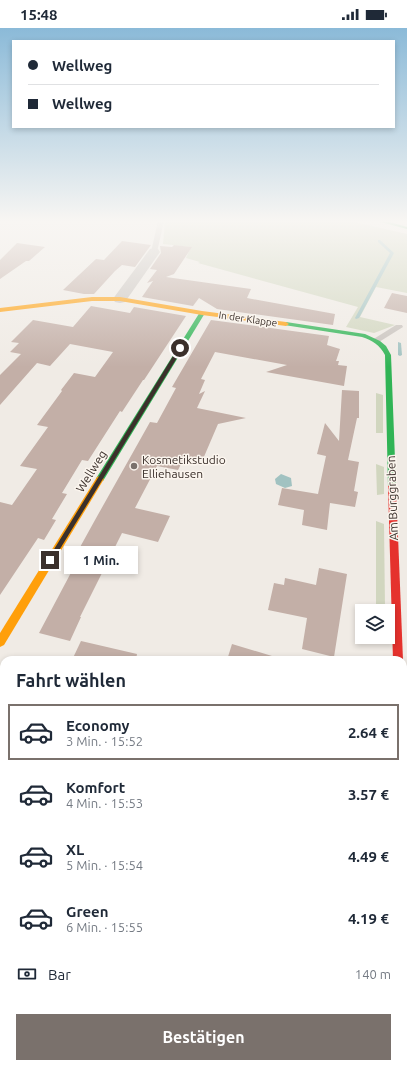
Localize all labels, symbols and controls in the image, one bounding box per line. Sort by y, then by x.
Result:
text: 15:48 [20,6,58,23]
text: Wellweg [52,57,112,74]
text: Wellweg [52,95,112,112]
street label: In der Klappe [218,309,278,329]
route start [171,339,189,357]
street label: Wellweg [73,448,109,494]
place label: Kosmetikstudio Elliehausen [142,453,226,480]
street label: Am Burggraben [384,455,400,541]
marker: Kosmetikstudio Elliehausen [129,461,139,471]
callout: 1 Min. [64,546,138,574]
route end [41,551,59,569]
text: 1 Min. [83,553,119,567]
map controls [355,604,395,644]
button: layers [355,604,395,644]
text: Fahrt wählen [16,670,126,690]
icon: car [18,714,54,750]
text: Economy [66,717,130,734]
text: 2.64 € [348,724,389,741]
text: 3 Min. · 15:52 [66,734,143,748]
icon: car [18,776,54,812]
text: Komfort [66,779,125,796]
text: 3.57 € [348,786,389,803]
text: 4 Min. · 15:53 [66,796,143,810]
icon: car [18,838,54,874]
text: XL [66,841,84,858]
text: 4.49 € [348,848,389,865]
text: 5 Min. · 15:54 [66,858,143,872]
icon: car [18,900,54,936]
text: Green [66,903,108,920]
text: 4.19 € [348,910,389,927]
text: 6 Min. · 15:55 [66,920,143,934]
icon: cash [16,963,38,985]
text: Bar [48,966,71,983]
text: 140 m [355,967,391,981]
button: Bestätigen [16,1014,391,1060]

